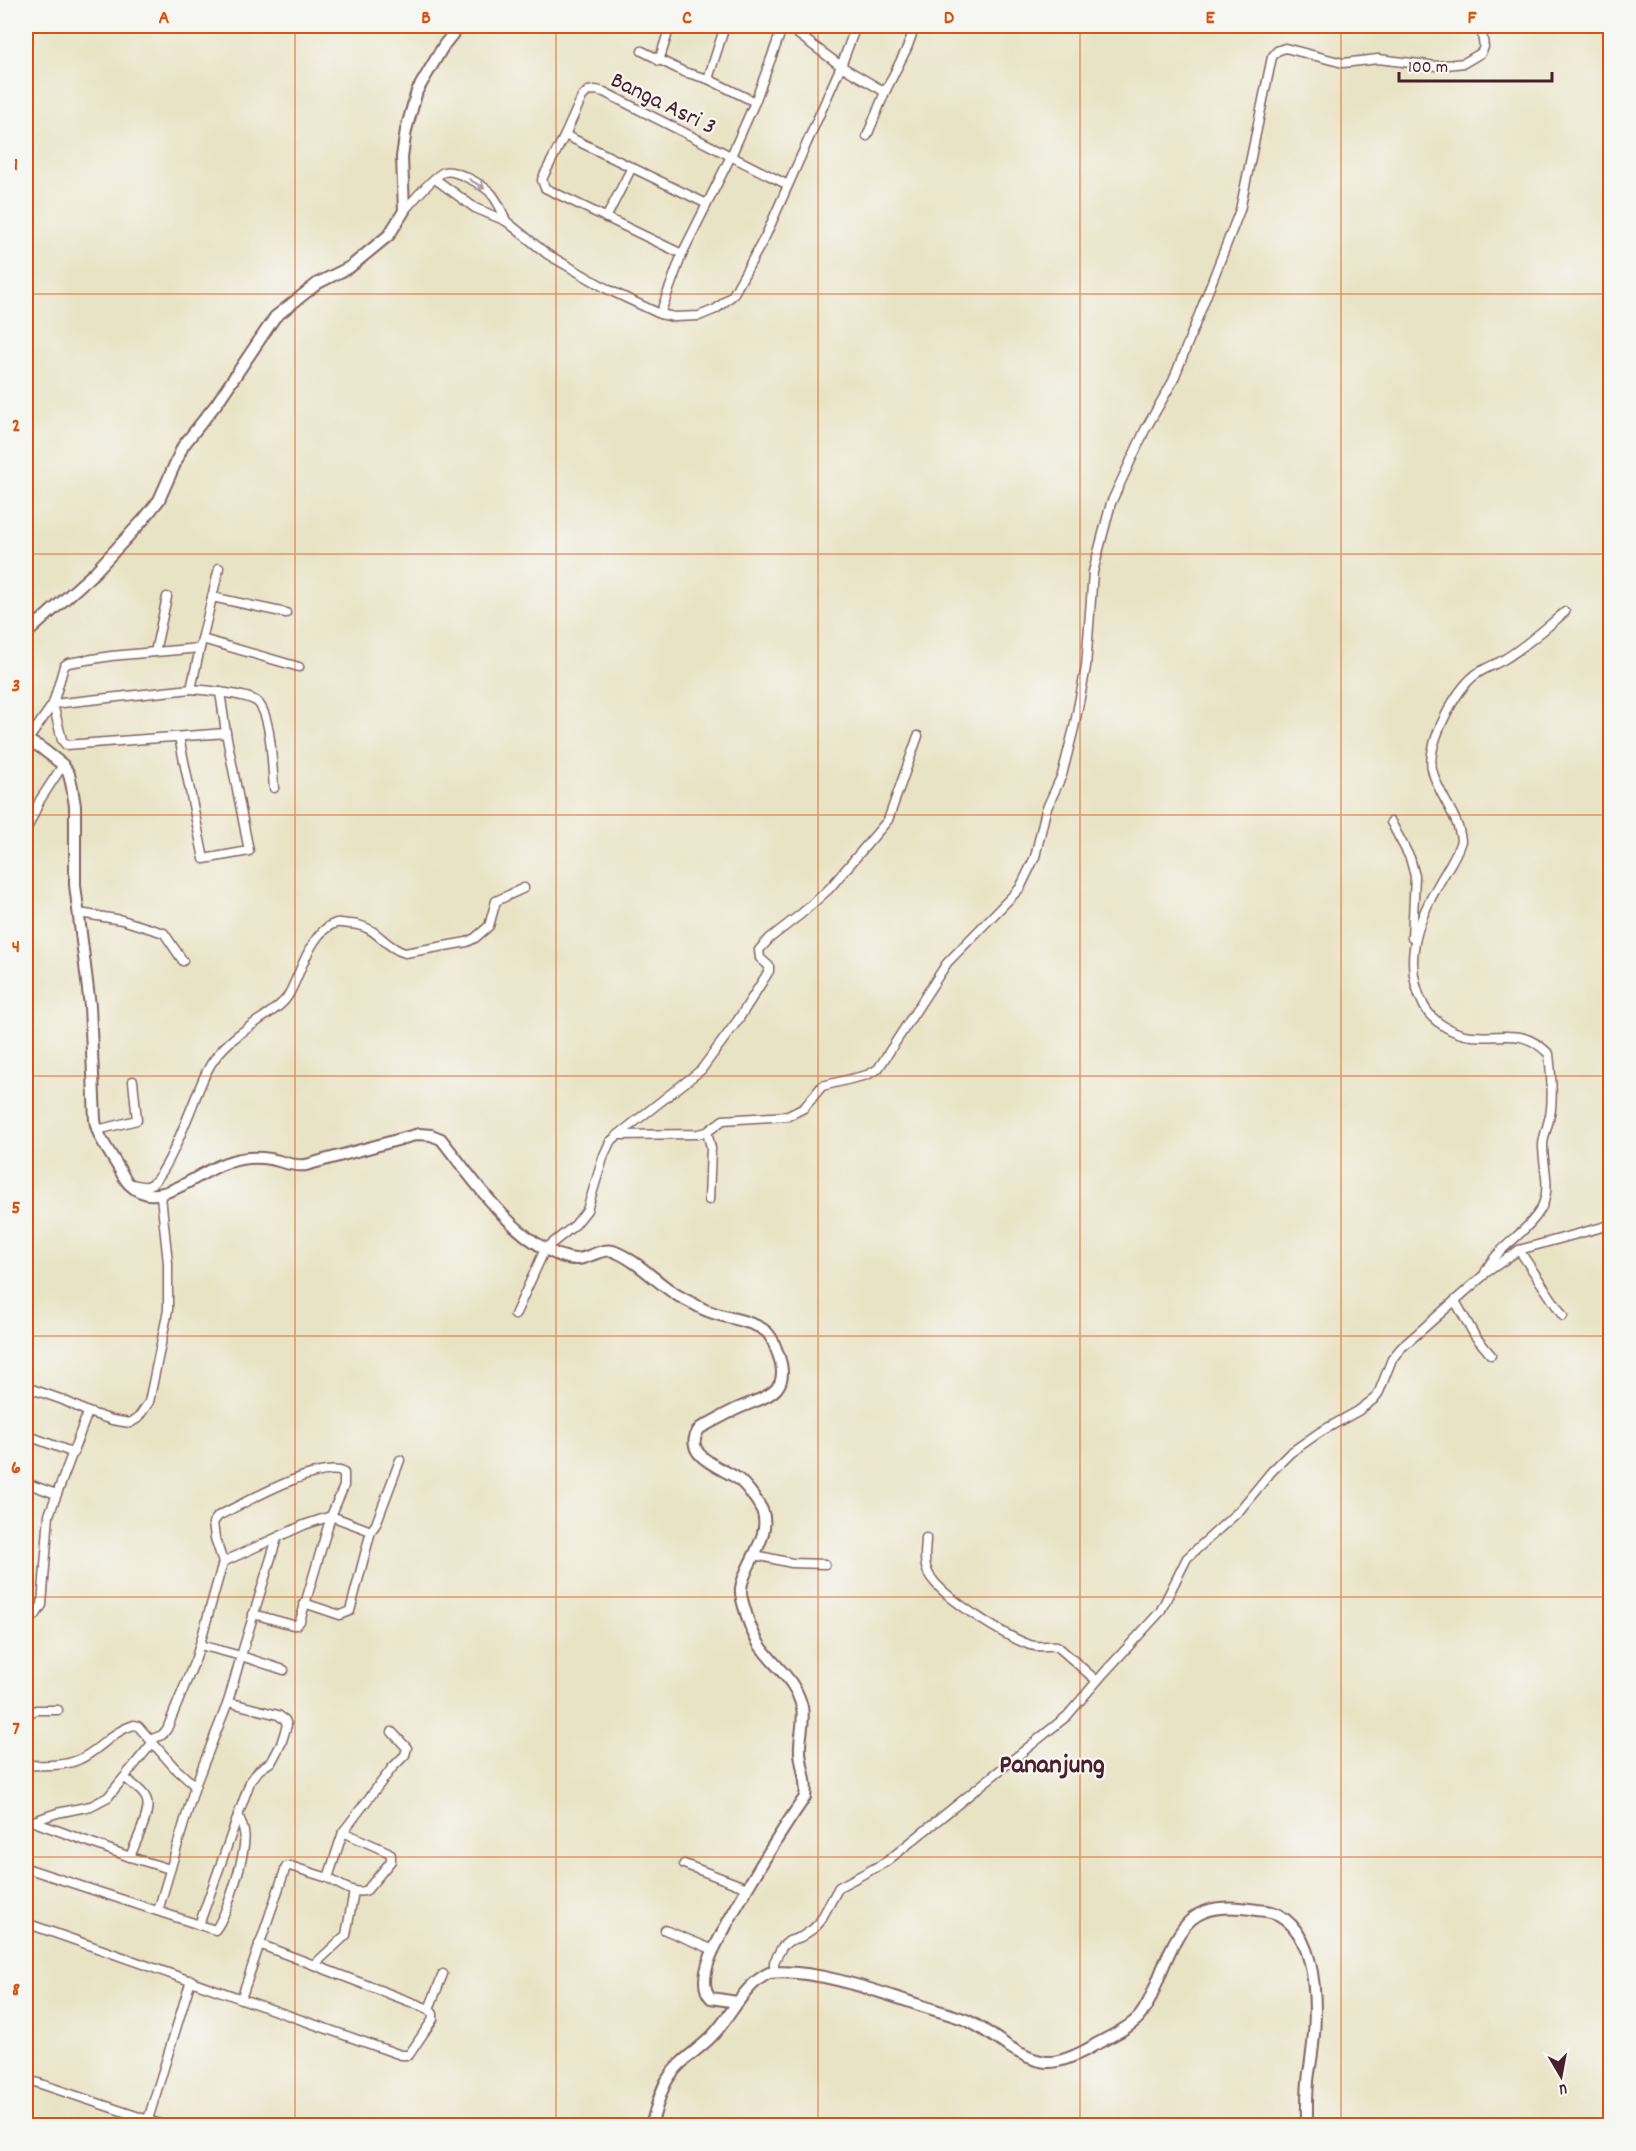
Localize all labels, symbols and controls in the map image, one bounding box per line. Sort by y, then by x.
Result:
text: A [159,5,170,33]
text: B [421,5,431,33]
text: C [682,5,692,33]
text: D [944,5,955,33]
text: E [1205,5,1215,33]
text: F [1468,5,1478,33]
scale bar [1399,45,1552,83]
text: 100 m [1408,56,1448,81]
street label: Banga Asri 3 [604,65,721,145]
text: 1 [14,152,18,180]
one-way arrow [468,179,485,191]
text: 2 [12,413,20,441]
text: 3 [12,673,20,701]
text: 4 [12,934,20,962]
text: 5 [11,1195,21,1223]
text: 6 [11,1455,21,1483]
text: 7 [12,1716,20,1744]
district label: Pananjung [999,1747,1105,1786]
text: 8 [12,1977,20,2005]
north arrow [1531,2046,1591,2106]
text: U [1557,2076,1569,2100]

